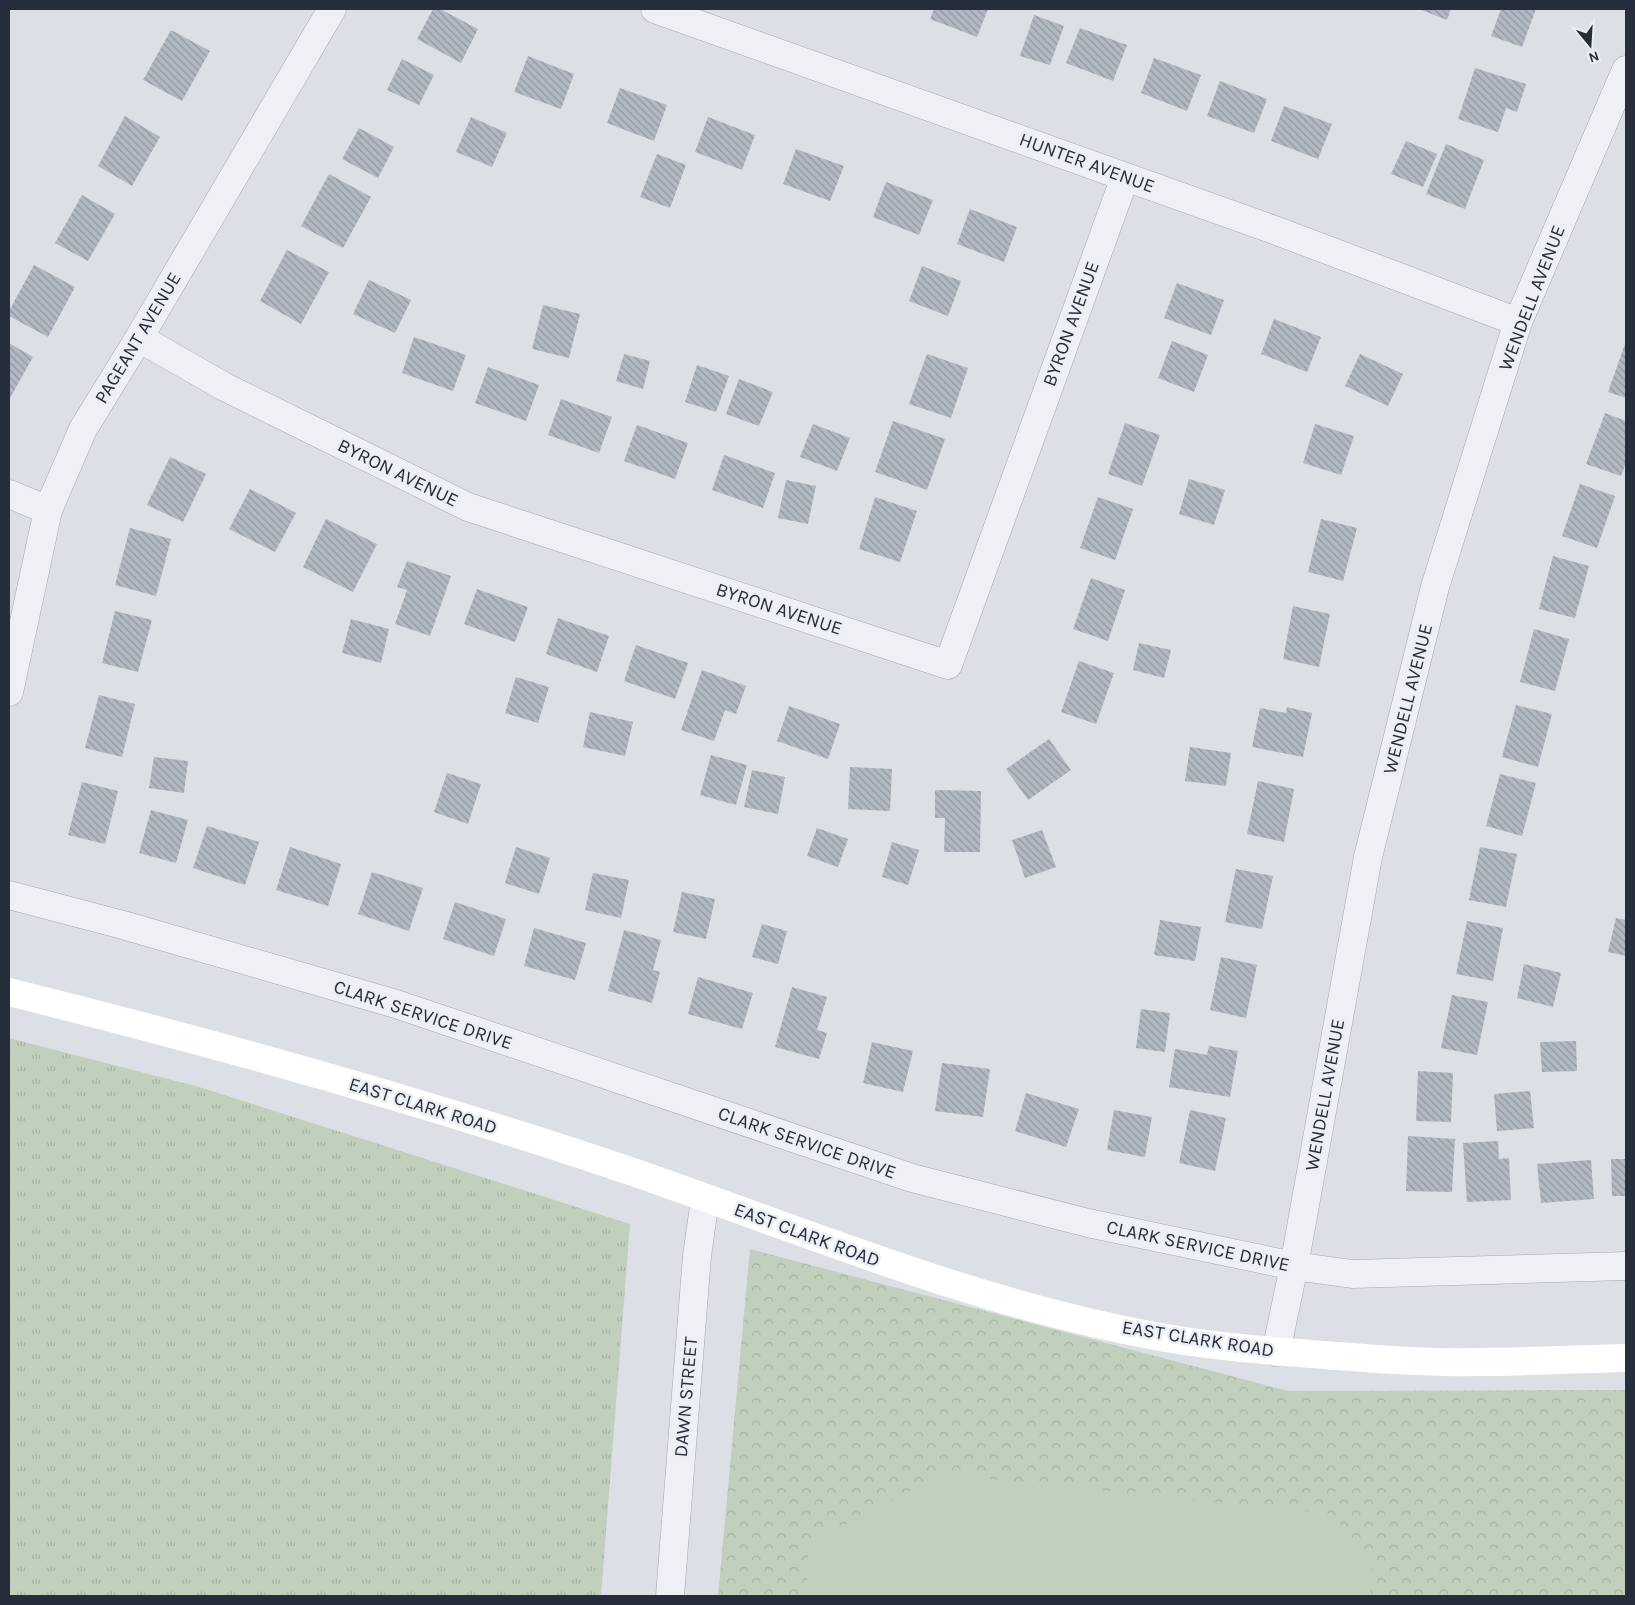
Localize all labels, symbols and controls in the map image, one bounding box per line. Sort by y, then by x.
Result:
north arrow [1565,20,1615,70]
text: N [1586,47,1601,67]
street label: HUNTER AVENUE [1016,128,1158,198]
street label: WENDELL AVENUE [1494,222,1570,374]
street label: BYRON AVENUE [1038,258,1104,390]
street label: PAGEANT AVENUE [90,268,186,408]
street label: BYRON AVENUE [334,434,462,512]
street label: BYRON AVENUE [713,578,845,640]
street label: WENDELL AVENUE [1379,622,1437,776]
street label: CLARK SERVICE DRIVE [331,976,515,1054]
street label: WENDELL AVENUE [1301,1017,1349,1173]
street label: EAST CLARK ROAD [346,1073,500,1139]
street label: CLARK SERVICE DRIVE [715,1102,899,1184]
street label: EAST CLARK ROAD [731,1198,883,1272]
street label: CLARK SERVICE DRIVE [1104,1216,1292,1276]
street label: EAST CLARK ROAD [1120,1316,1276,1362]
street label: DAWN STREET [670,1335,702,1458]

